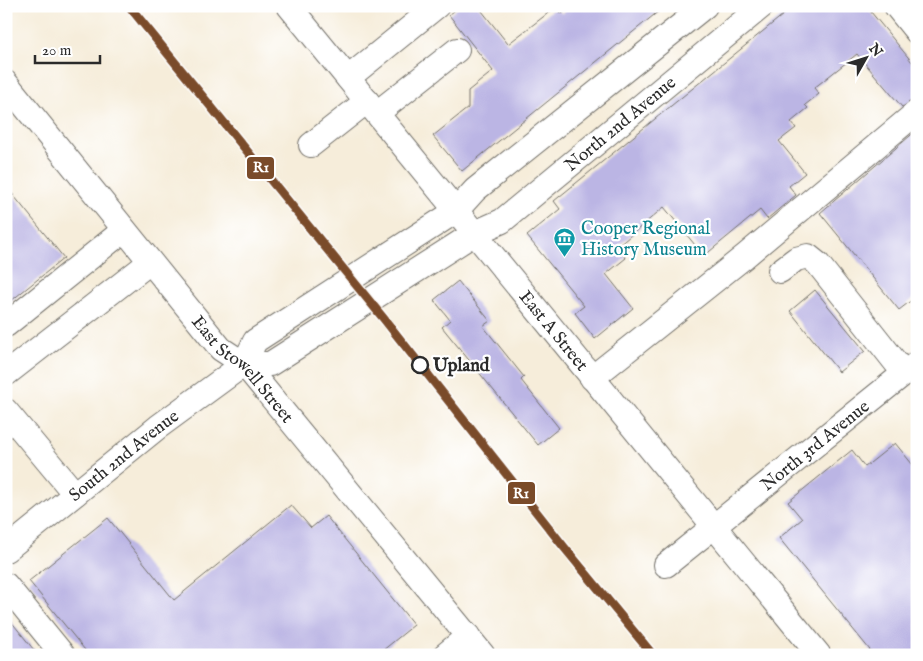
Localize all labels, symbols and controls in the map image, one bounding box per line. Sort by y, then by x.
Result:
scale bar [35,32,100,64]
north arrow [840,32,890,82]
text: N [864,39,886,61]
text: 20 m [42,41,72,60]
street label: North 2nd Avenue [561,72,681,177]
line badge: R1 [246,156,275,180]
text: R1 [253,159,269,177]
place label: Cooper Regional History Museum [581,218,710,262]
museum icon: Cooper Regional History Museum [553,226,577,257]
street label: East A Street [513,286,593,377]
street label: East Stowell Street [186,312,298,428]
place label: Upland [432,355,490,378]
marker: Upland [411,356,429,374]
street label: North 3rd Avenue [757,396,875,497]
street label: South 2nd Avenue [65,405,184,507]
line badge: R1 [507,481,536,505]
text: R1 [513,485,529,503]

